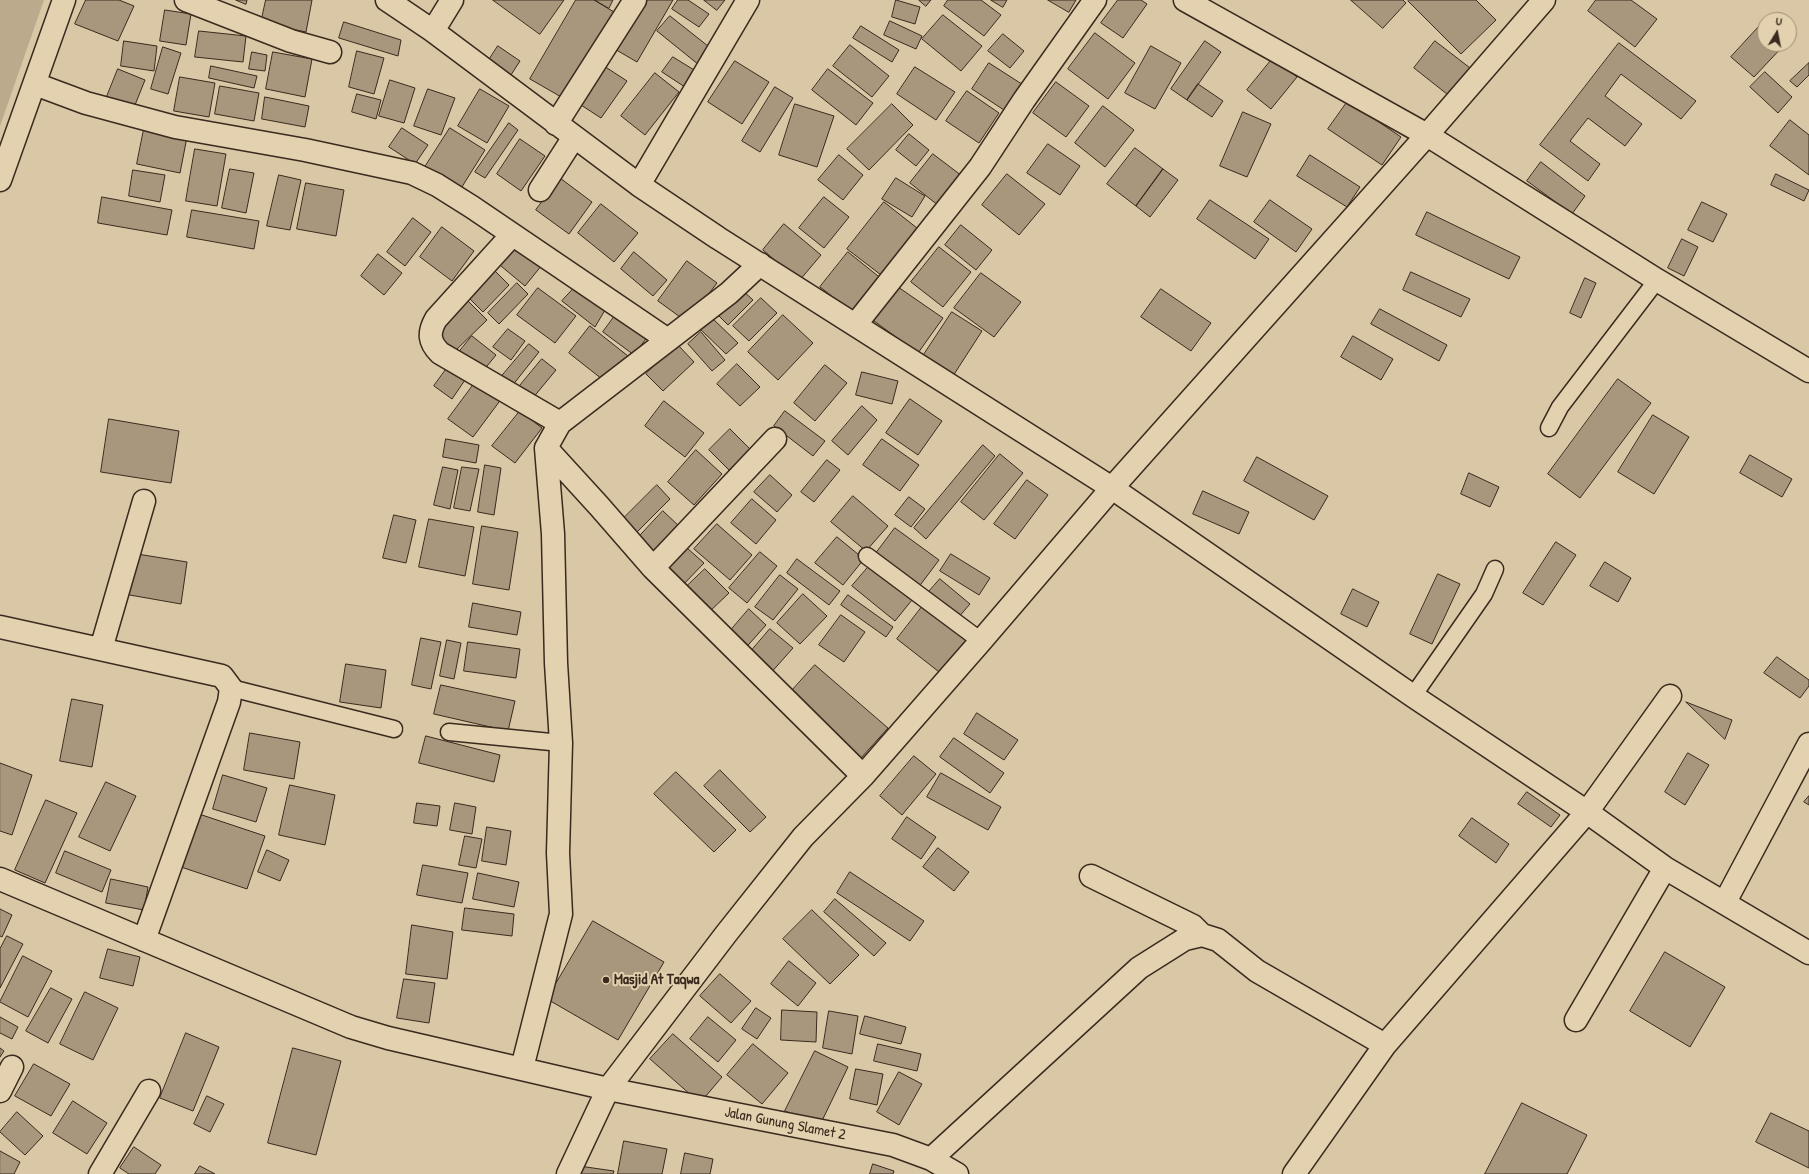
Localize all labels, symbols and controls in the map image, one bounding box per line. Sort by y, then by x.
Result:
north arrow [1757,12,1797,52]
text: U [1775,14,1783,29]
place label: Masjid At Taqwa [614,971,699,989]
marker: Masjid At Taqwa [601,975,611,985]
street label: Jalan Gunung Slamet 2 [723,1103,847,1145]

